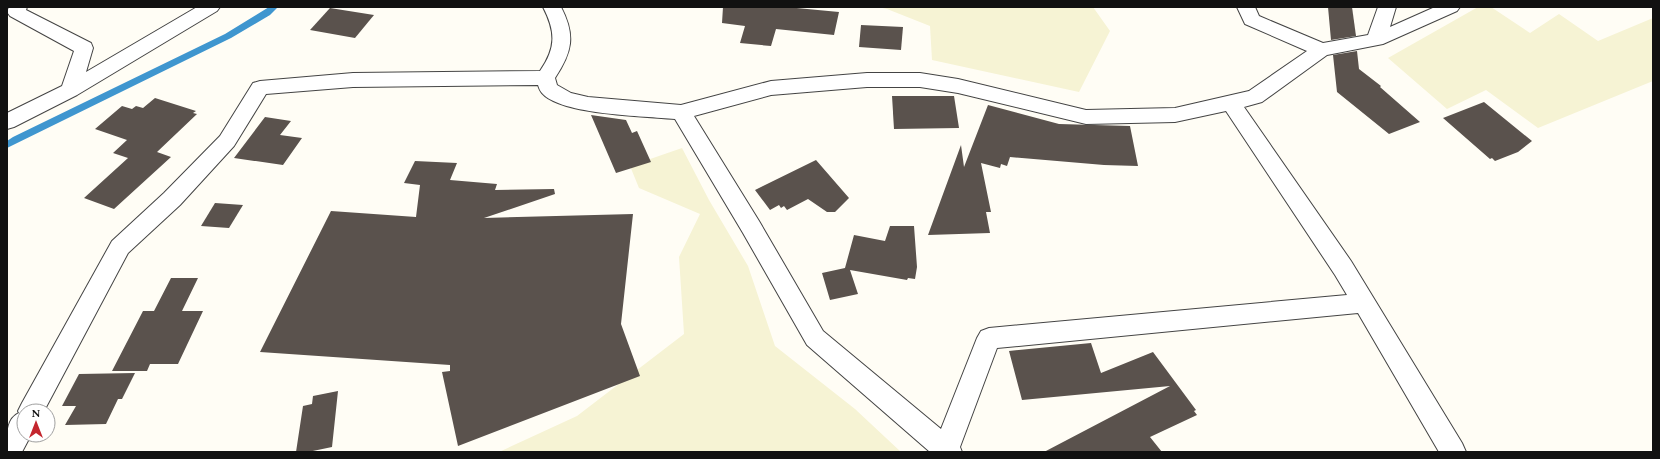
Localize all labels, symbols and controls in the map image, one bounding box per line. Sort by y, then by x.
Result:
north arrow [16,403,56,443]
text: N [32,405,41,422]

